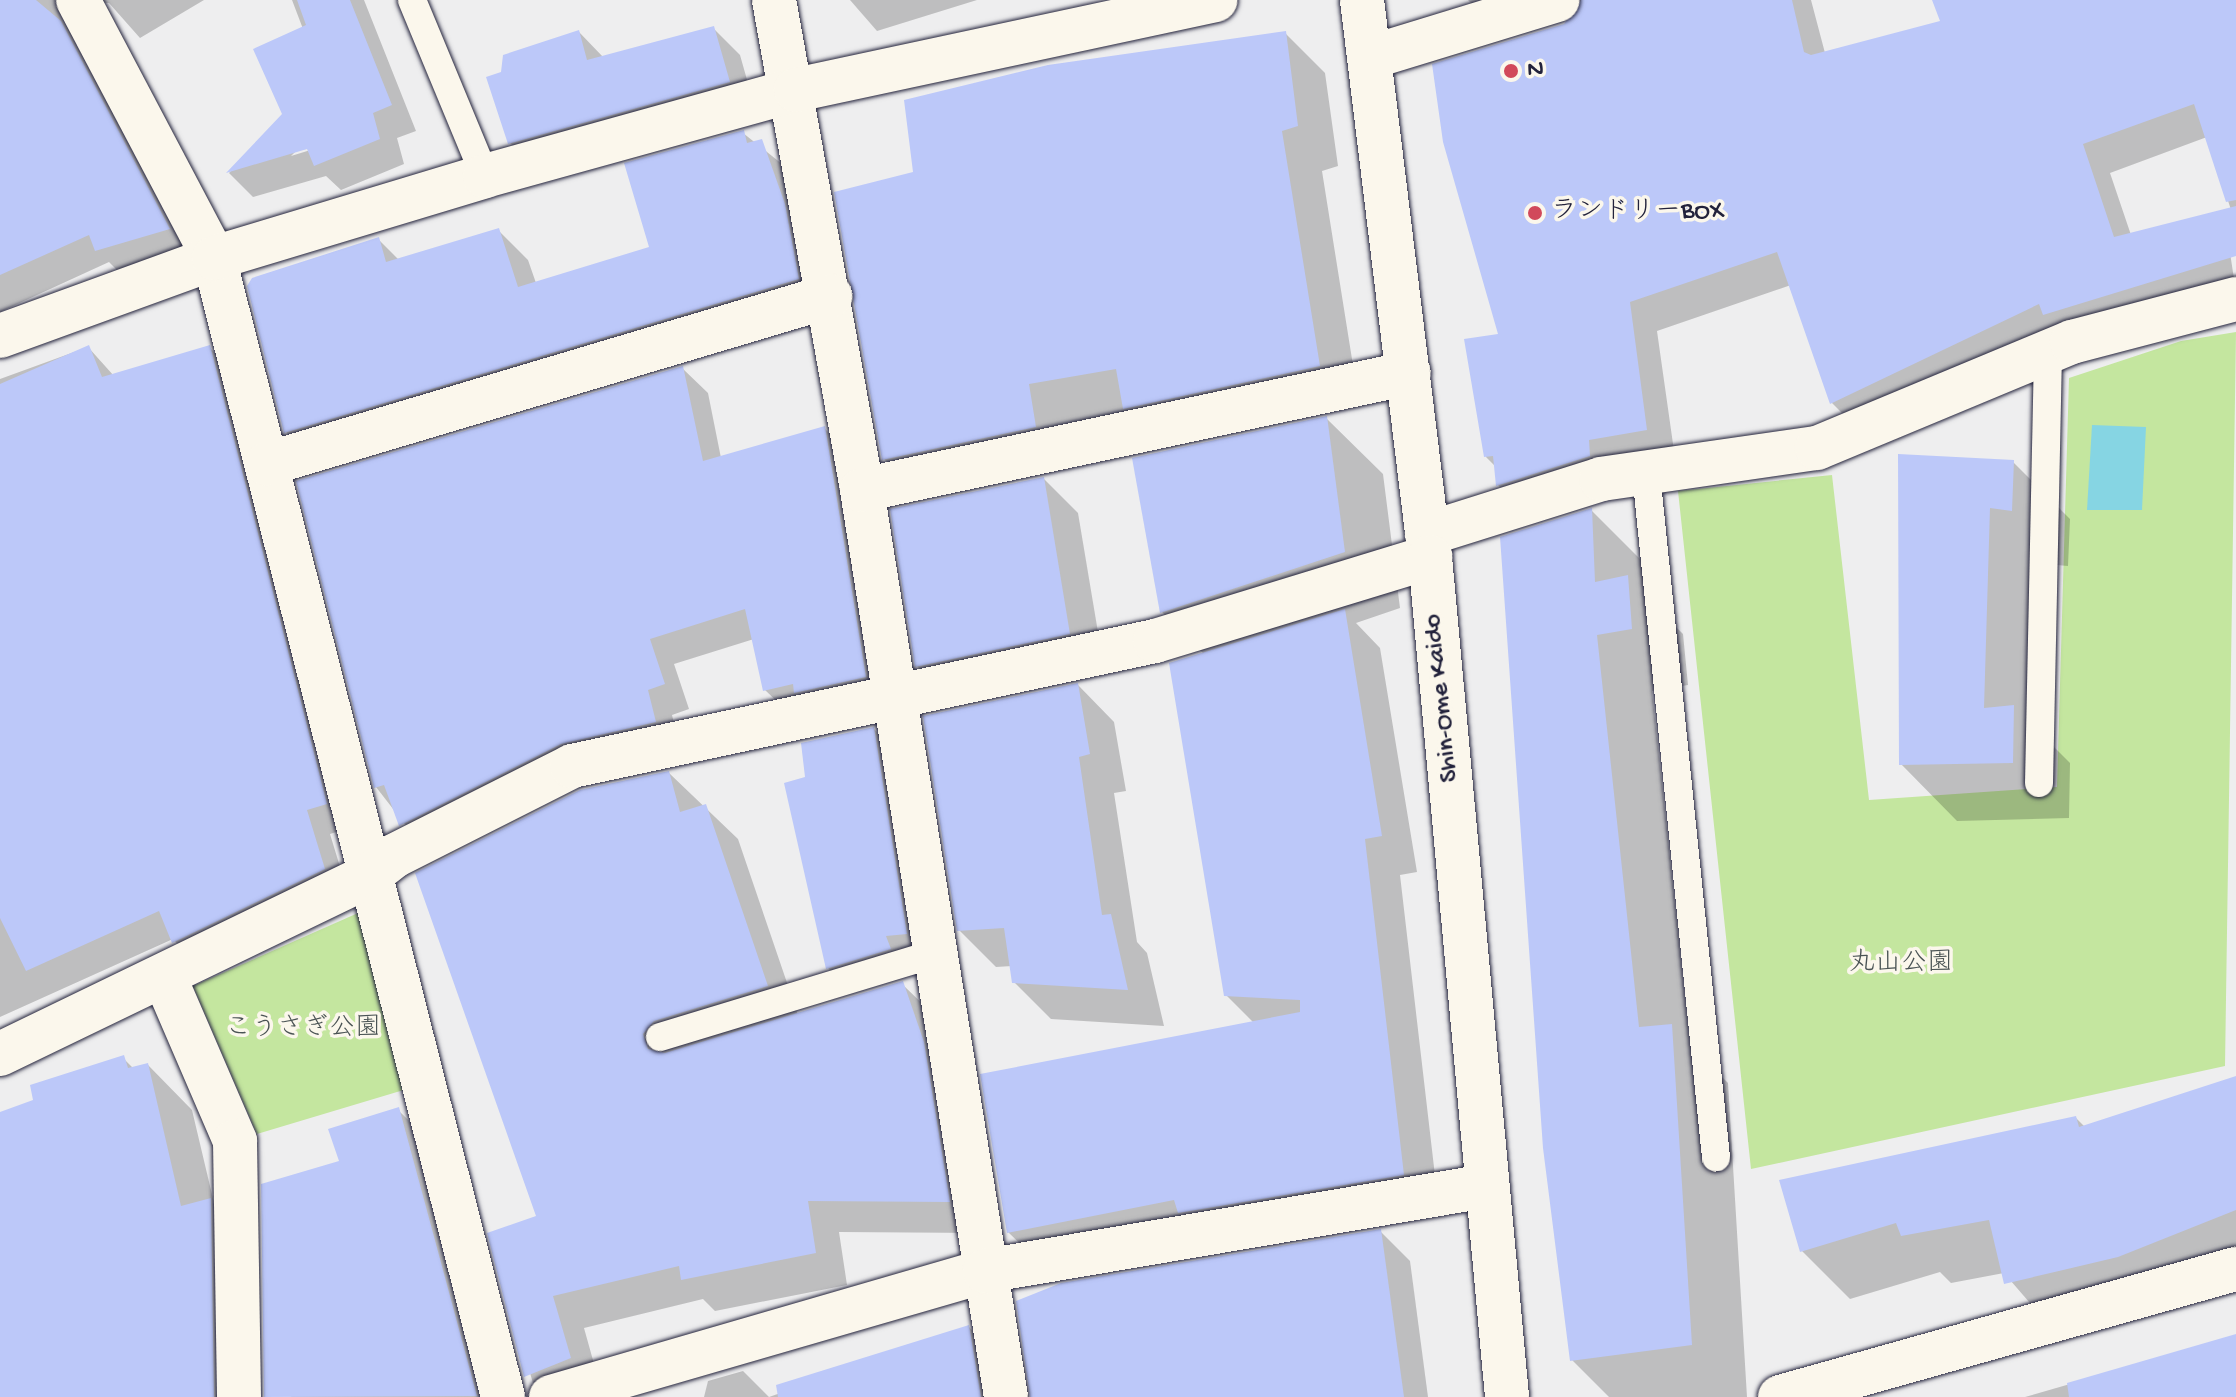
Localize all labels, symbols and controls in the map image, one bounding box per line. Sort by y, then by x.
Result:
place label: N [1527,55,1544,87]
marker: N [1502,62,1520,80]
place label: ランドリーBOX [1551,197,1724,229]
marker: ランドリーBOX [1526,204,1544,222]
street label: Shin-Ome Kaido [1419,612,1467,784]
park label: 丸山公園 [1849,949,1953,981]
park label: こうさぎ公園 [225,1014,381,1046]

